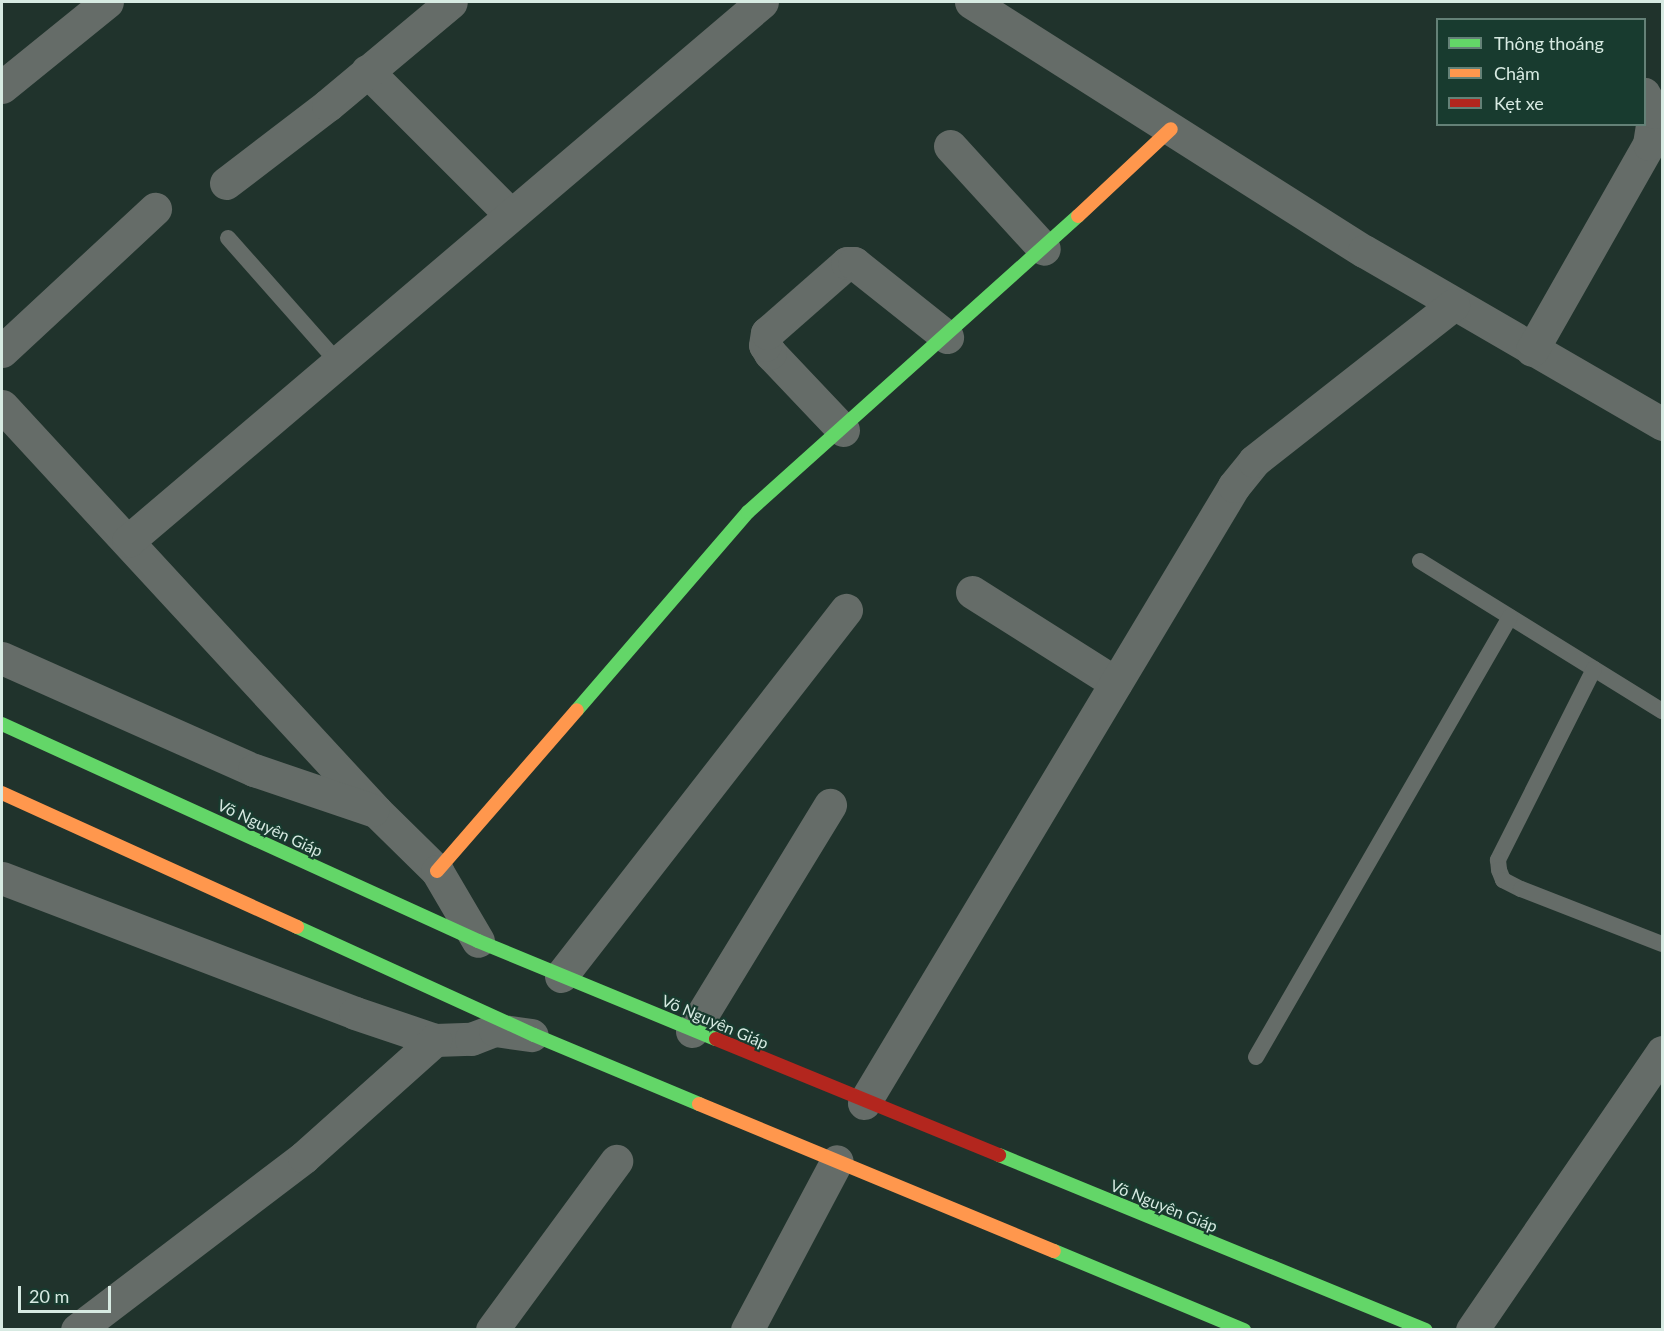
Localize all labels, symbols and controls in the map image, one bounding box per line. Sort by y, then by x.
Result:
legend [1436,18,1646,126]
text: Thông thoáng [1494,32,1604,54]
text: Chậm [1494,62,1540,84]
text: Kẹt xe [1494,92,1544,114]
street label: Võ Nguyên Giáp [214,795,326,861]
street label: Võ Nguyên Giáp [659,991,771,1053]
street label: Võ Nguyên Giáp [1108,1176,1220,1236]
scale bar [21,1274,114,1312]
text: 20 m [29,1285,69,1307]

